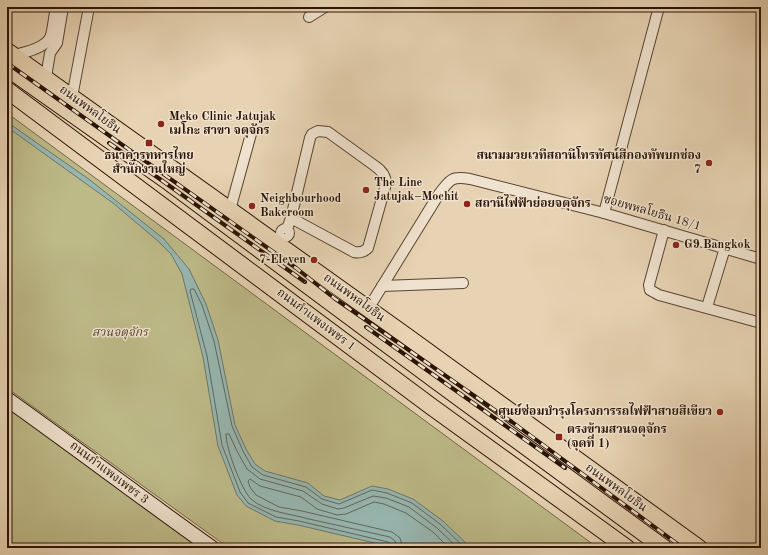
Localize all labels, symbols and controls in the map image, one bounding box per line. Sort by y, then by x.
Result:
street label: ถนนพหลโยธิน [57,80,125,136]
place label: Meko Clinic Jatujak เมโกะ สาขา จตุจักร [169,111,276,138]
marker: Meko Clinic Jatujak เมโกะ สาขา จตุจักร [156,119,166,129]
marker: ธนาคารทหารไทย สำนักงานใหญ่ [144,138,154,148]
place label: ธนาคารทหารไทย สำนักงานใหญ่ [104,146,194,176]
place label: สนามมวยเวทีสถานีโทรทัศน์สีกองทัพบกช่อง 7 [476,146,701,176]
marker: สนามมวยเวทีสถานีโทรทัศน์สีกองทัพบกช่อง 7 [704,158,714,168]
place label: The Line Jatujak–Mochit [374,177,459,203]
marker: The Line Jatujak–Mochit [361,185,371,195]
street label: ซอยพหลโยธิน 18/1 [602,189,703,233]
place label: Neighbourhood Bakeroom [260,193,342,219]
place label: สถานีไฟฟ้าย่อยจตุจักร [475,194,591,211]
marker: สถานีไฟฟ้าย่อยจตุจักร [462,199,472,209]
marker: Neighbourhood Bakeroom [247,201,257,211]
place label: G9 Bangkok [684,239,751,251]
marker: G9 Bangkok [671,240,681,250]
place label: 7-Eleven [259,254,306,266]
marker: 7-Eleven [309,255,319,265]
street label: ถนนพหลโยธิน [321,268,389,324]
street label: ถนนกำแพงเพชร 1 [275,285,359,353]
park label: สวนจตุจักร [92,326,149,340]
place label: ศูนย์ซ่อมบำรุงโครงการรถไฟฟ้าสายสีเขียว [498,402,712,419]
marker: ศูนย์ซ่อมบำรุงโครงการรถไฟฟ้าสายสีเขียว [715,407,725,417]
place label: ตรงข้ามสวนจตุจักร (จุดที่ 1) [567,422,667,451]
marker: ตรงข้ามสวนจตุจักร (จุดที่ 1) [554,432,564,442]
street label: ถนนกำแพงเพชร 3 [68,438,152,506]
street label: ถนนพหลโยธิน [583,458,651,514]

